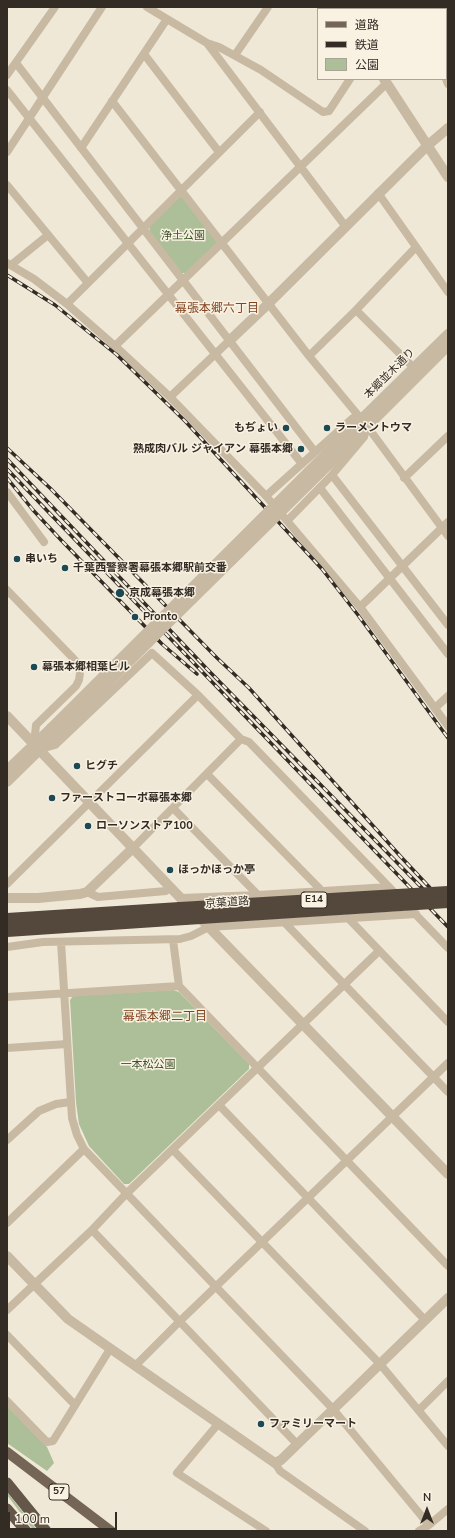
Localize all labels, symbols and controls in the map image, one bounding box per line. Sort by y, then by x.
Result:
legend [317,8,447,80]
text: 道路 [355,17,379,33]
text: 鉄道 [355,37,379,53]
text: 公園 [355,57,379,73]
park label: 浄土公園 [161,229,205,243]
district label: 幕張本郷六丁目 [175,302,259,316]
street label: 本郷並木通り [362,346,418,402]
place label: もぢょい [234,421,278,435]
place label: ラーメントウマ [335,421,412,435]
marker: もぢょい [281,423,291,433]
marker: ラーメントウマ [322,423,332,433]
place label: 熟成肉バル ジャイアン 幕張本郷 [133,442,293,456]
marker: 熟成肉バル ジャイアン 幕張本郷 [296,444,306,454]
place label: 串いち [25,552,58,566]
marker: 串いち [12,554,22,564]
place label: 千葉西警察署幕張本郷駅前交番 [73,561,227,575]
marker: 千葉西警察署幕張本郷駅前交番 [60,563,70,573]
place label: 京成幕張本郷 [129,586,195,600]
marker: 京成幕張本郷 [114,587,126,599]
place label: Pronto [143,610,178,624]
marker: Pronto [130,612,140,622]
place label: 幕張本郷相葉ビル [42,660,130,674]
marker: 幕張本郷相葉ビル [29,662,39,672]
place label: ヒグチ [85,759,118,773]
marker: ヒグチ [72,761,82,771]
place label: ファーストコーポ幕張本郷 [60,791,192,805]
marker: ファーストコーポ幕張本郷 [47,793,57,803]
place label: ローソンストア100 [96,819,193,833]
marker: ローソンストア100 [83,821,93,831]
place label: ほっかほっか亭 [178,863,255,877]
marker: ほっかほっか亭 [165,865,175,875]
road number: E14 [301,892,327,908]
street label: 京葉道路 [205,895,249,911]
district label: 幕張本郷二丁目 [123,1010,207,1024]
park label: 一本松公園 [121,1058,175,1072]
place label: ファミリーマート [269,1417,357,1431]
marker: ファミリーマート [256,1419,266,1429]
road number: 57 [49,1484,69,1500]
north arrow [407,1490,447,1530]
text: N [423,1490,431,1505]
scale bar [10,1504,119,1530]
text: 100 m [15,1511,50,1527]

